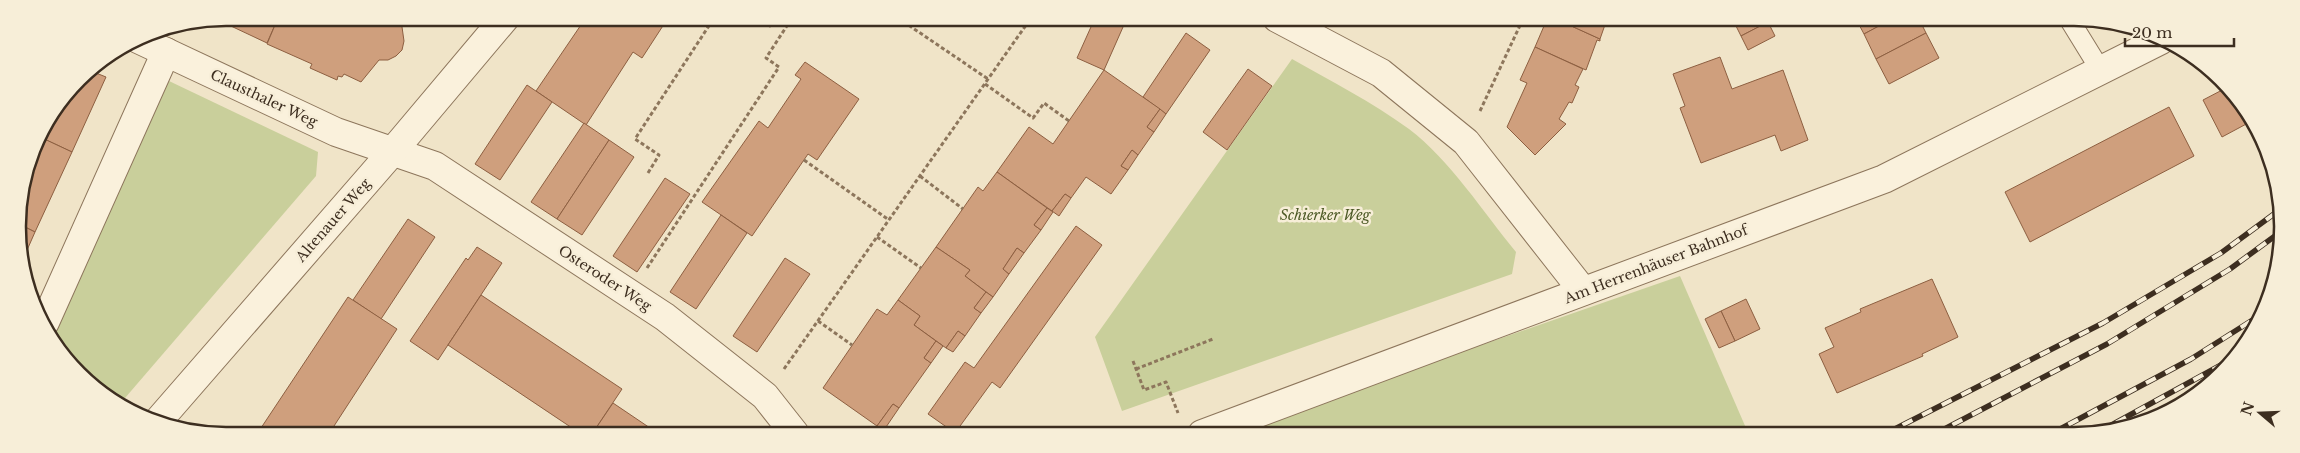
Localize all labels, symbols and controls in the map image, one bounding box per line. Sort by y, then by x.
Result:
scale bar [2125,15,2234,47]
text: 20 m [2132,23,2172,42]
street label: Clausthaler Weg [208,65,321,131]
street label: Altenauer Weg [291,174,375,266]
park label: Schierker Weg [1280,206,1372,224]
street label: Am Herrenhäuser Bahnhof [1561,220,1752,308]
street label: Osteroder Weg [555,241,656,315]
north arrow [2235,388,2285,438]
text: N [2237,400,2258,418]

